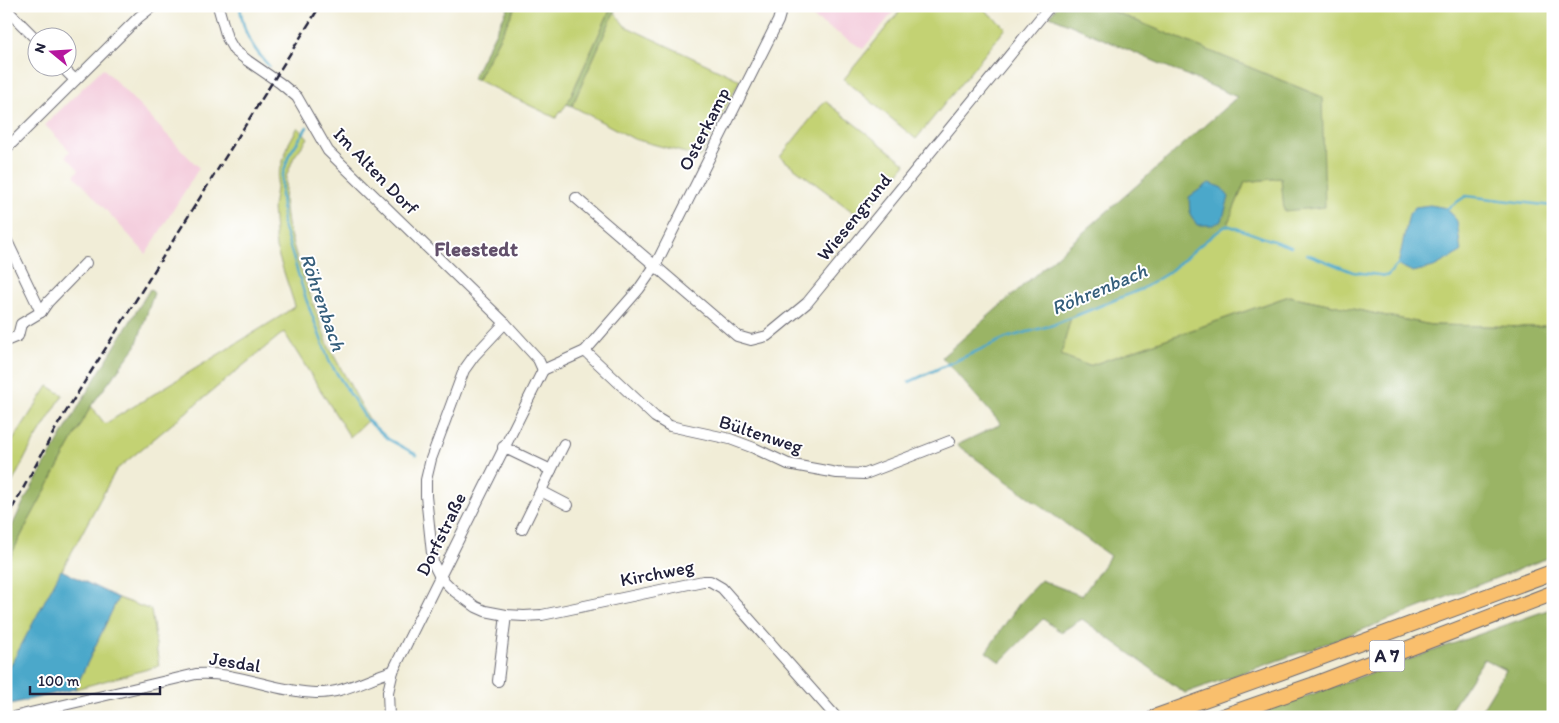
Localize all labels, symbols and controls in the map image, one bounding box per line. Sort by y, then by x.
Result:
north arrow [28,28,78,78]
text: N [31,41,50,55]
street label: Osterkamp [673,83,735,175]
street label: Im Alten Dorf [329,122,424,220]
street label: Wiesengrund [812,168,897,265]
district label: Fleestedt [434,236,518,261]
water label: Röhrenbach [295,250,351,354]
water label: Röhrenbach [1048,258,1151,320]
street label: Bültenweg [716,410,806,458]
street label: Dorfstraße [411,488,471,580]
street label: Kirchweg [618,554,696,591]
road number: A 7 [1370,640,1404,671]
street label: Jesdal [208,647,263,678]
scale bar [30,663,160,695]
text: 100 m [38,672,80,690]

